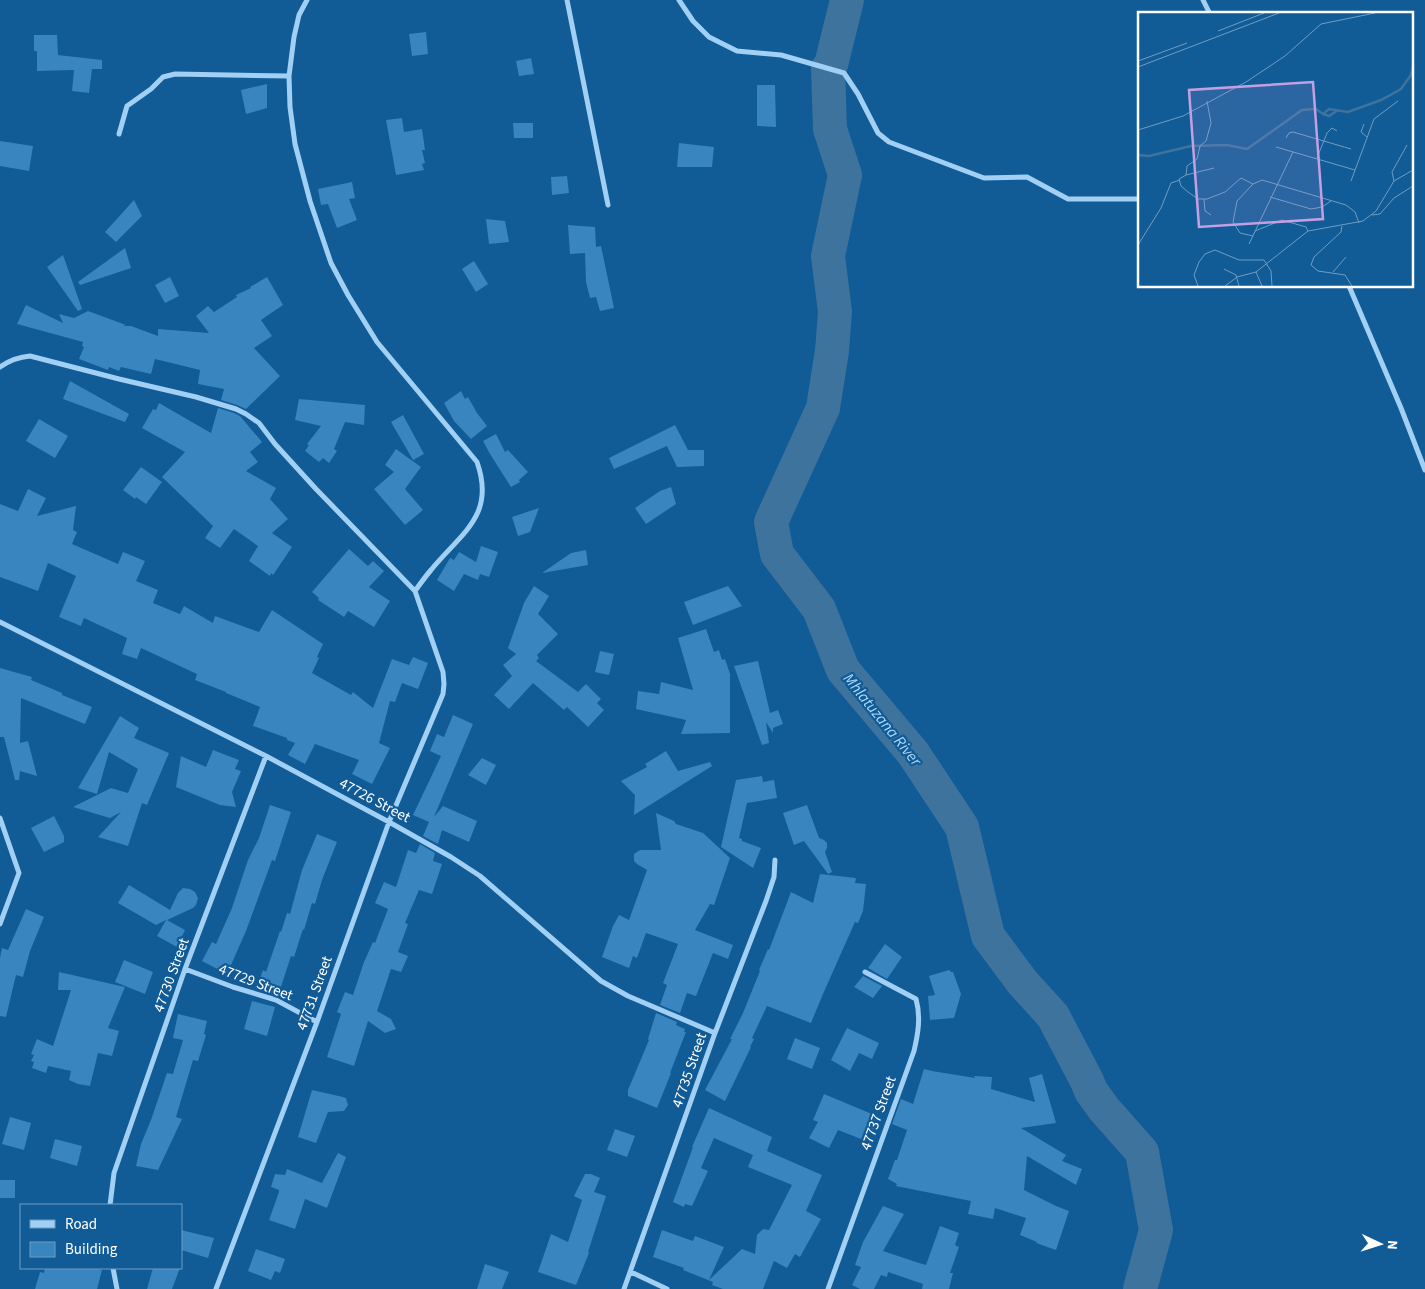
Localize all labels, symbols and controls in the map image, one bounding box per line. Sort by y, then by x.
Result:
inset map [1138,12,1412,288]
water label: Mhlatuzana River [838,669,927,772]
street label: 47726 Street [335,773,414,828]
street label: 47730 Street [148,935,195,1015]
street label: 47731 Street [291,953,338,1033]
street label: 47729 Street [216,959,296,1006]
street label: 47735 Street [667,1030,712,1110]
street label: 47737 Street [855,1073,902,1153]
legend [20,1204,182,1269]
text: Road [65,1214,97,1235]
north arrow [1355,1219,1405,1269]
text: Building [65,1239,118,1260]
text: N [1382,1239,1402,1250]

